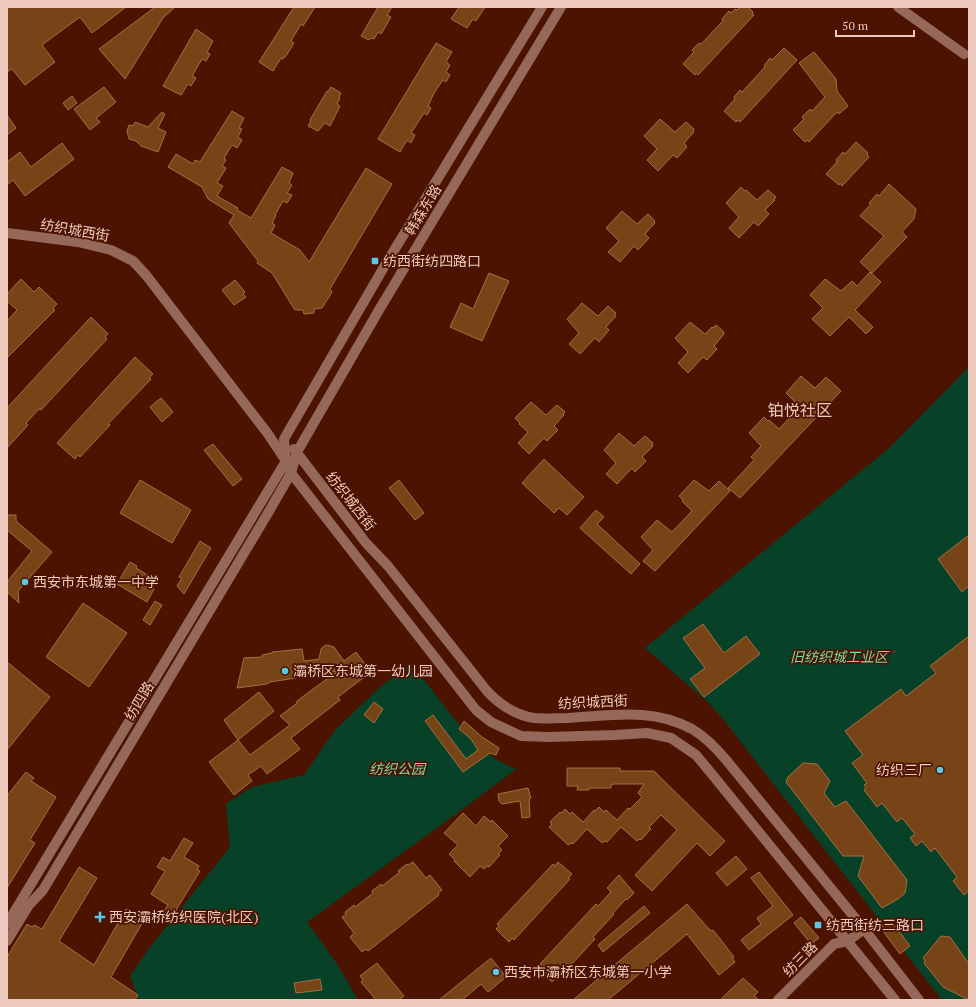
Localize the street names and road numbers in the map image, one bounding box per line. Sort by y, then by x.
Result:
street label: 韩森东路 [400,181,445,239]
street label: 纺织城西街 [39,214,111,245]
street label: 纺织城西街 [322,467,380,534]
street label: 纺四路 [120,678,158,724]
street label: 纺织城西街 [558,690,628,713]
street label: 纺三路 [778,937,821,980]

